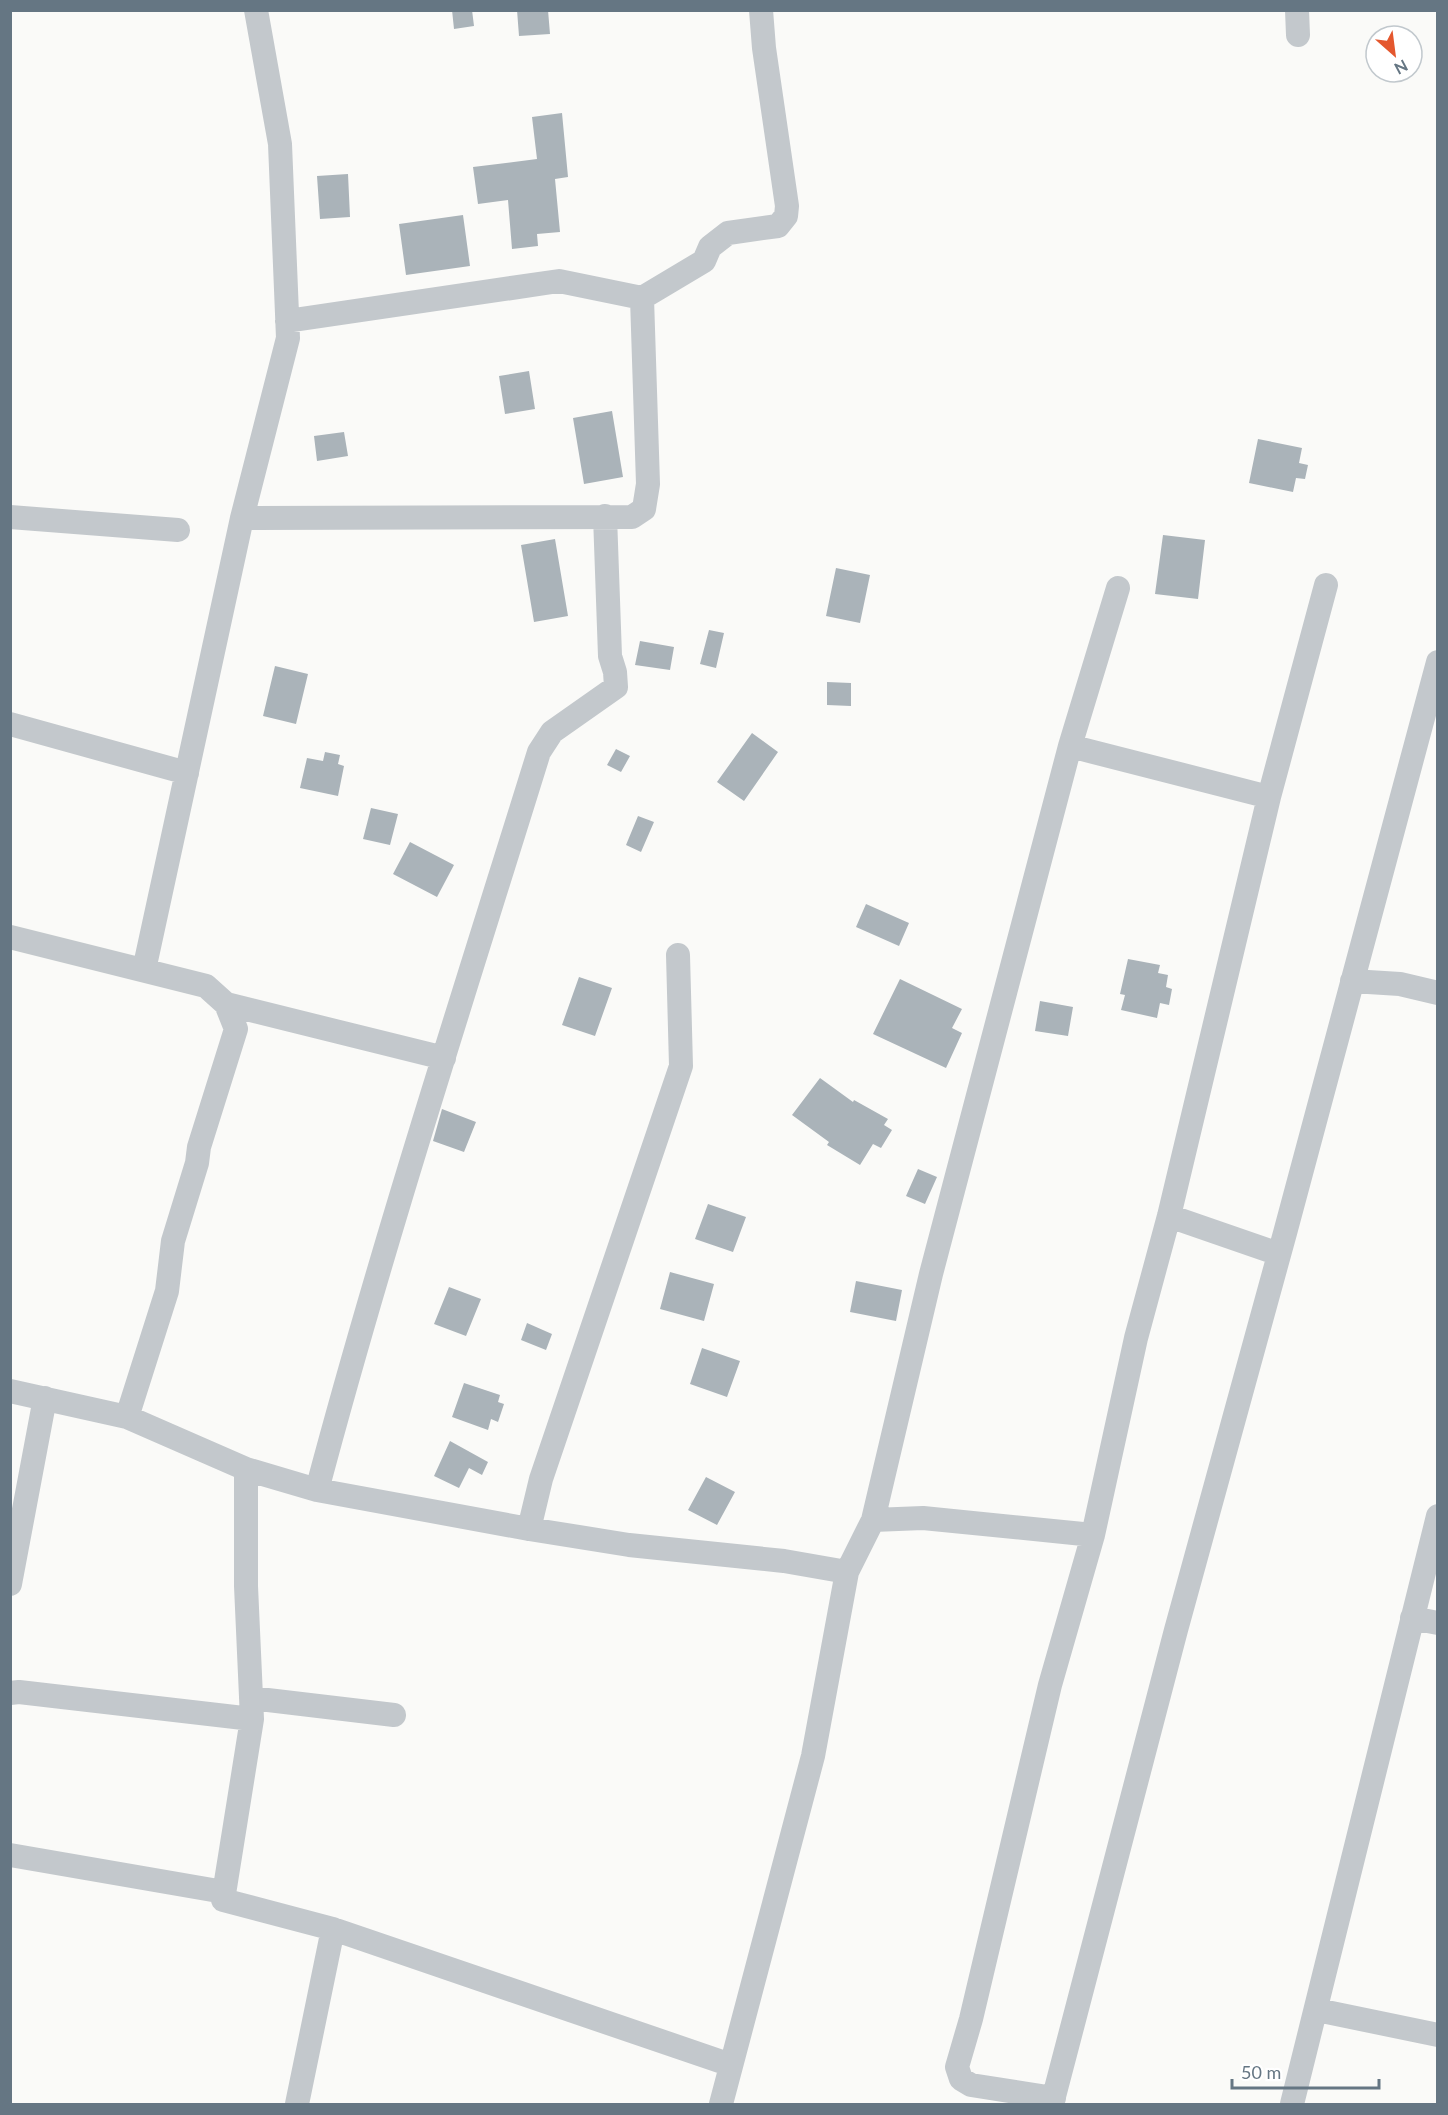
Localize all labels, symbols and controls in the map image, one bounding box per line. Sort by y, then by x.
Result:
north arrow [1364,24,1424,84]
text: N [1391,56,1411,79]
scale bar [1232,2052,1379,2090]
text: 50 m [1241,2061,1281,2083]

